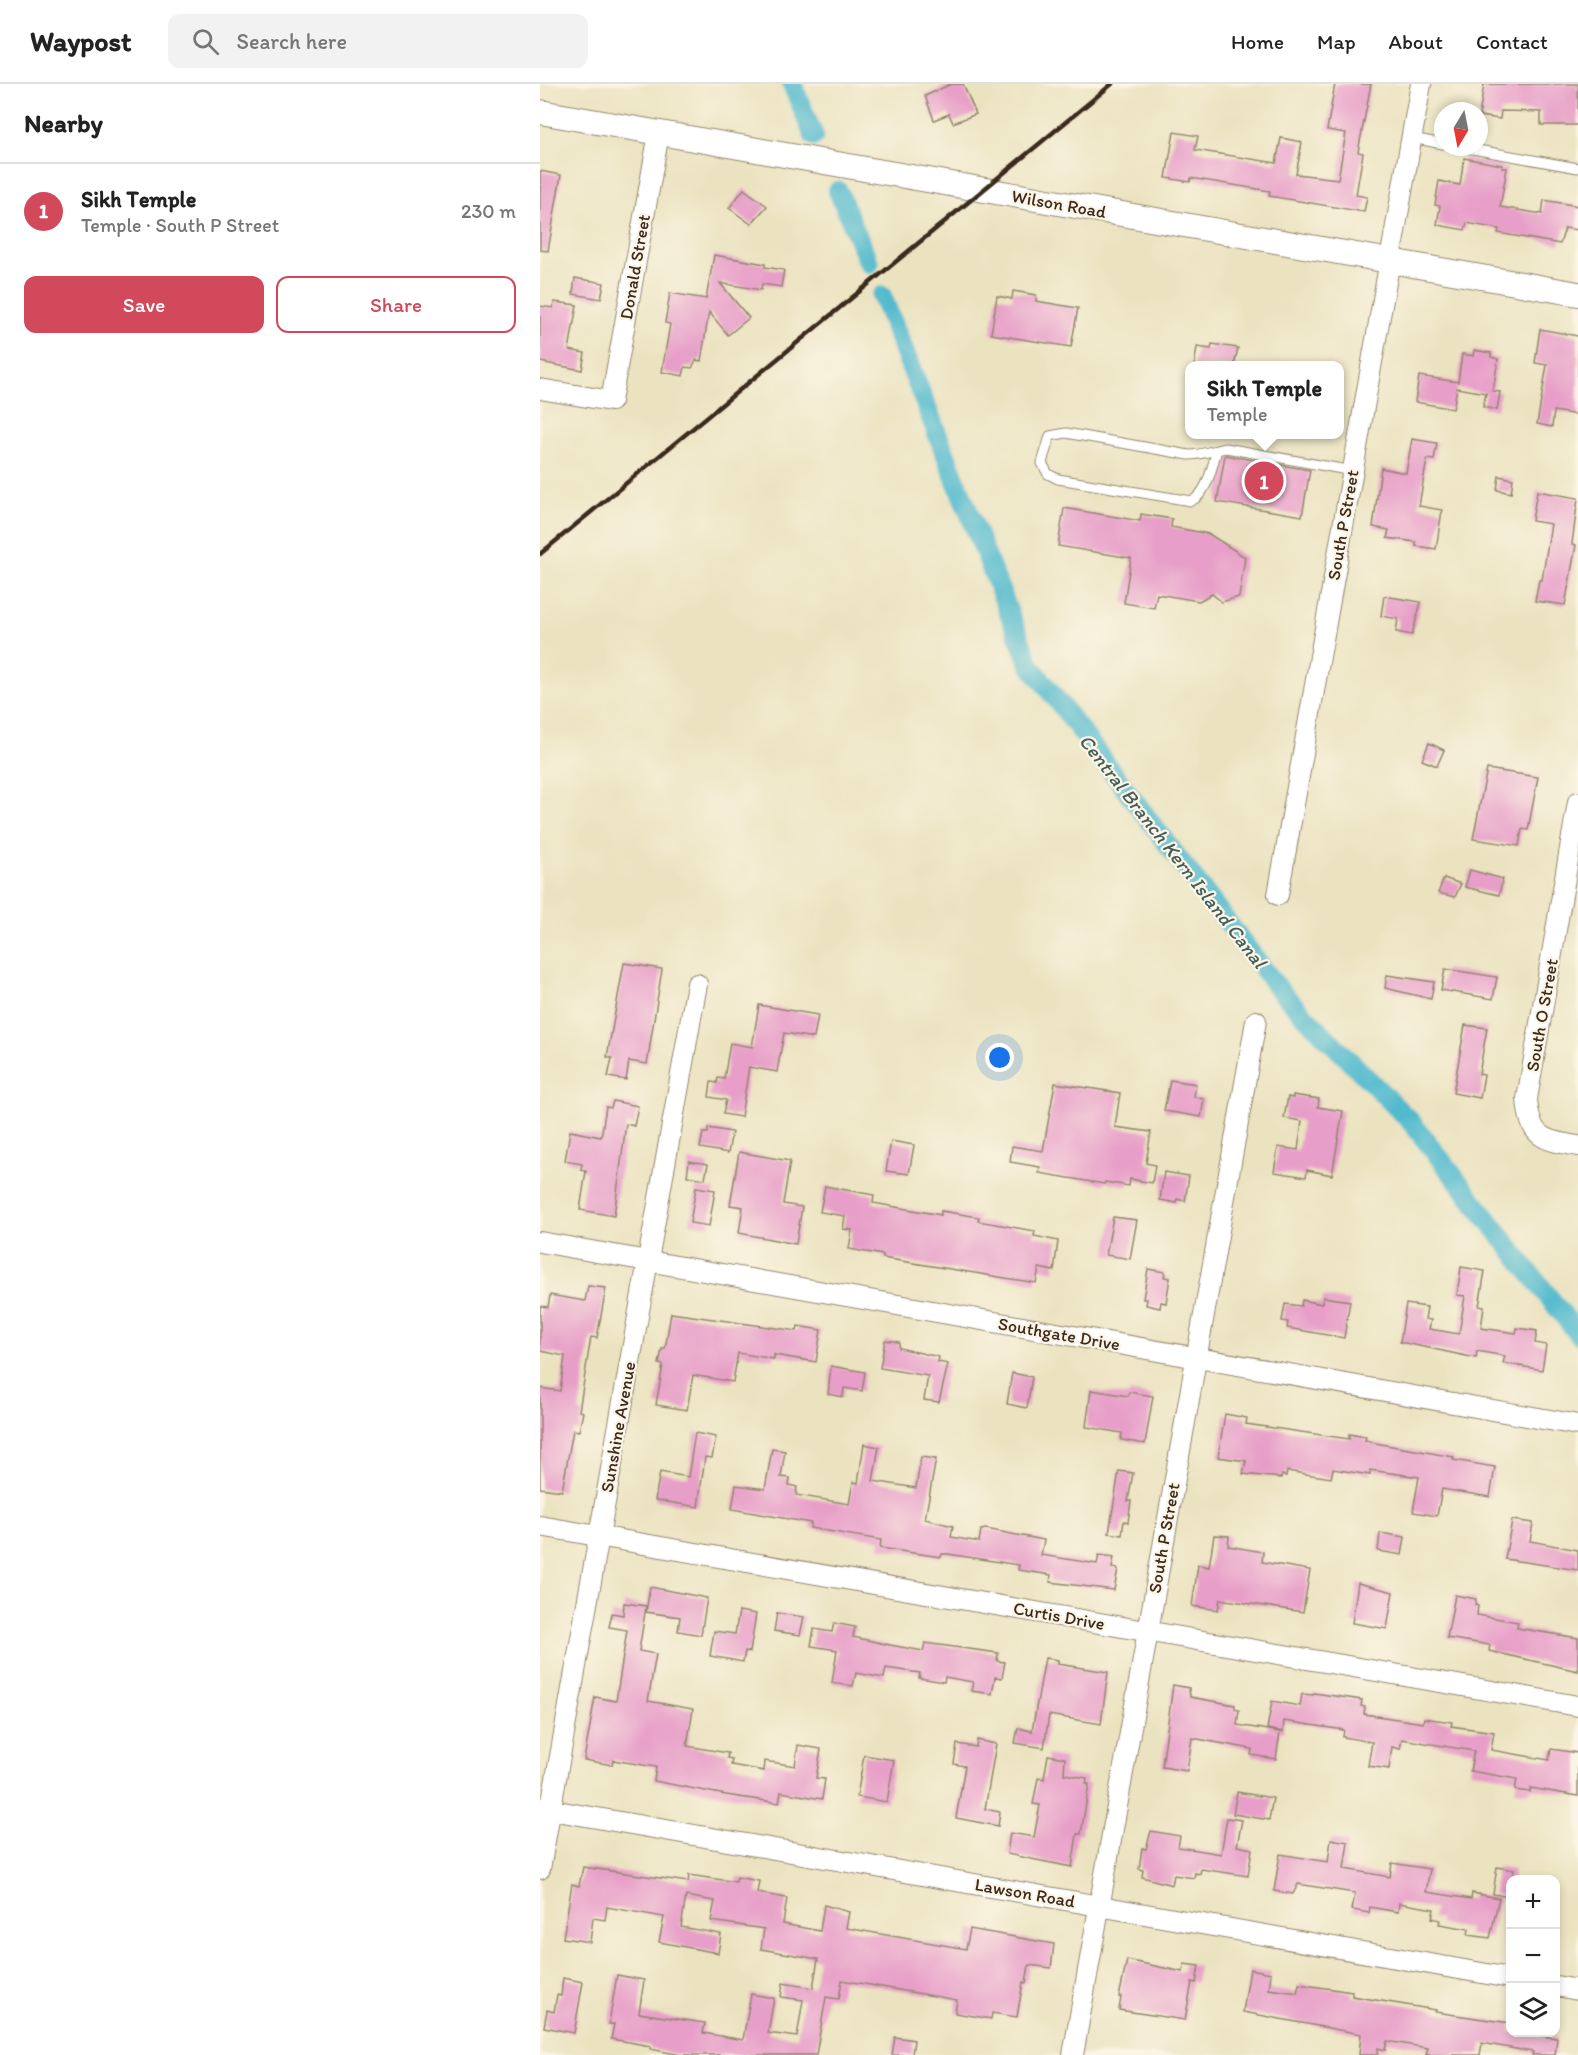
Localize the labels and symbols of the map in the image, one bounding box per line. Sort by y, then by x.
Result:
north arrow [1434,102,1488,156]
street label: Wilson Road [1010,185,1108,223]
street label: Donald Street [615,212,655,321]
pin: 1 [1244,458,1284,504]
street label: South P Street [1322,468,1364,582]
water label: Central Branch Kern Island Canal [1074,729,1273,974]
street label: South O Street [1521,957,1563,1073]
your location [985,1043,1014,1072]
street label: Southgate Drive [996,1312,1122,1356]
street label: Sunshine Avenue [596,1360,640,1494]
street label: South P Street [1143,1481,1185,1595]
street label: Curtis Drive [1012,1597,1106,1635]
street label: Lawson Road [973,1873,1077,1913]

